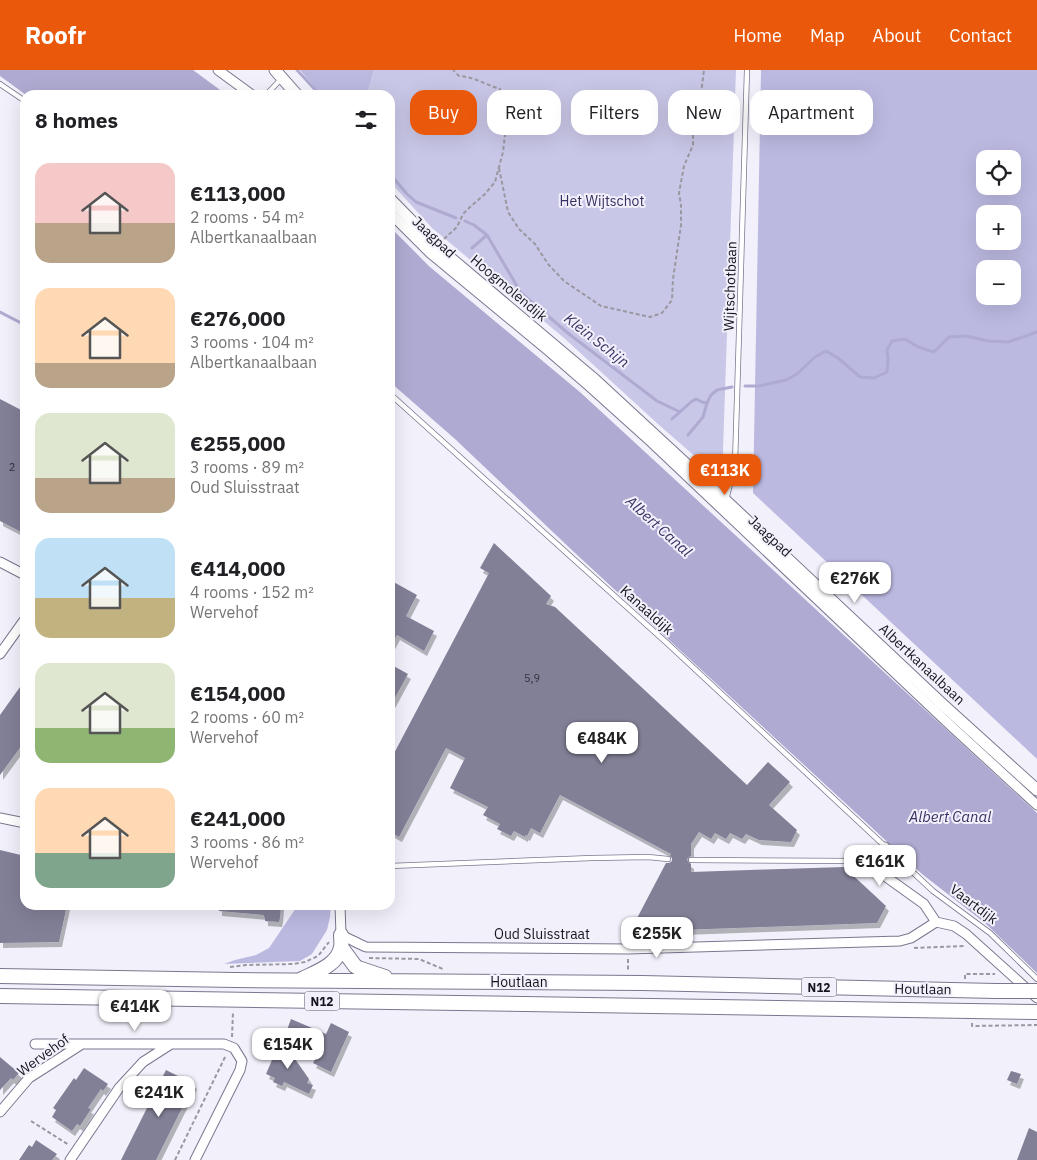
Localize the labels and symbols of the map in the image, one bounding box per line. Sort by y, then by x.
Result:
park label: Het Wijtschot [560,192,644,210]
street label: Jaagpad [408,212,460,262]
street label: Wijtschotbaan [719,241,741,331]
street label: Hoogmolendijk [467,251,552,326]
water label: Klein Schijn [561,309,633,371]
pin: €113K [690,454,760,496]
house number: 2 [9,460,15,474]
water label: Albert Canal [621,491,696,561]
street label: Jaagpad [744,511,796,561]
pin: €276K [820,562,890,604]
street label: Kanaaldijk [617,581,678,639]
street label: Albertkanaalbaan [875,619,969,709]
house number: 5,9 [524,671,540,685]
pin: €484K [567,722,637,764]
water label: Albert Canal [908,807,991,826]
pin: €161K [845,844,915,887]
street label: Vaartdijk [946,880,1002,928]
pin: €255K [622,916,692,959]
street label: Oud Sluisstraat [494,925,590,943]
street label: Houtlaan [490,973,548,991]
road number: N12 [802,978,836,996]
street label: Houtlaan [894,980,952,998]
pin: €414K [100,990,170,1032]
road number: N12 [304,991,340,1010]
pin: €154K [253,1028,323,1070]
street label: Wervehof [13,1030,73,1080]
pin: €241K [124,1076,194,1118]

